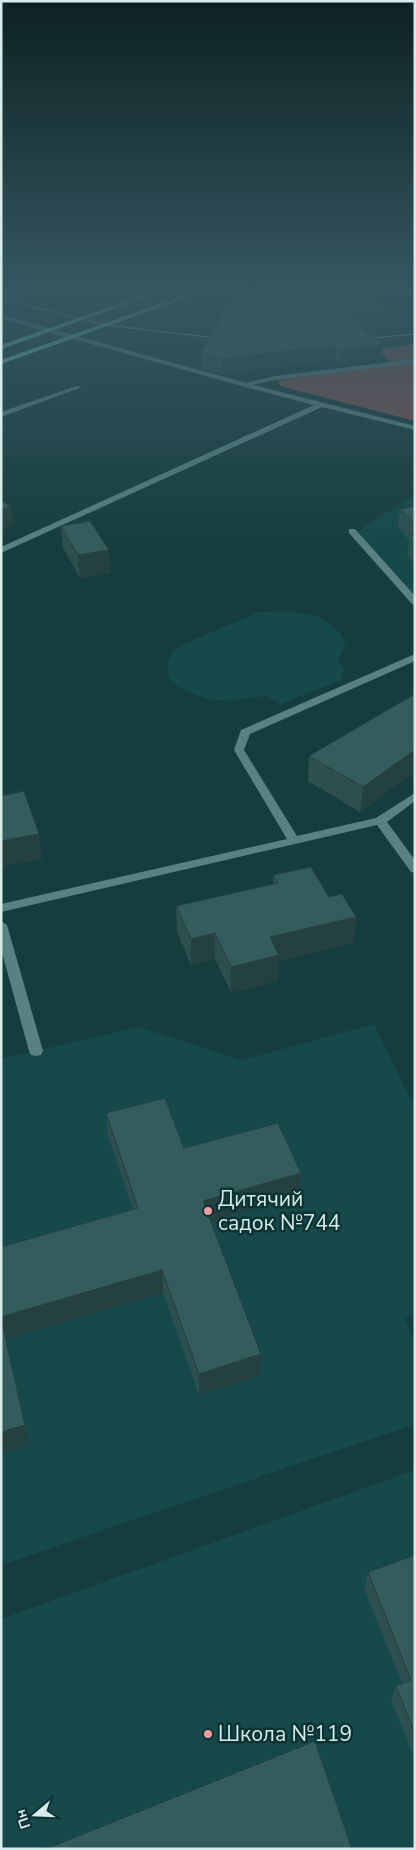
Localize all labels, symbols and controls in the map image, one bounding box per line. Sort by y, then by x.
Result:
place label: Дитячий садок №744 [218,1185,340,1237]
marker: Дитячий садок №744 [202,1205,214,1217]
place label: Школа №119 [218,1720,352,1748]
marker: Школа №119 [202,1728,214,1740]
north arrow [10,1790,60,1840]
text: Пн [11,1807,35,1831]

